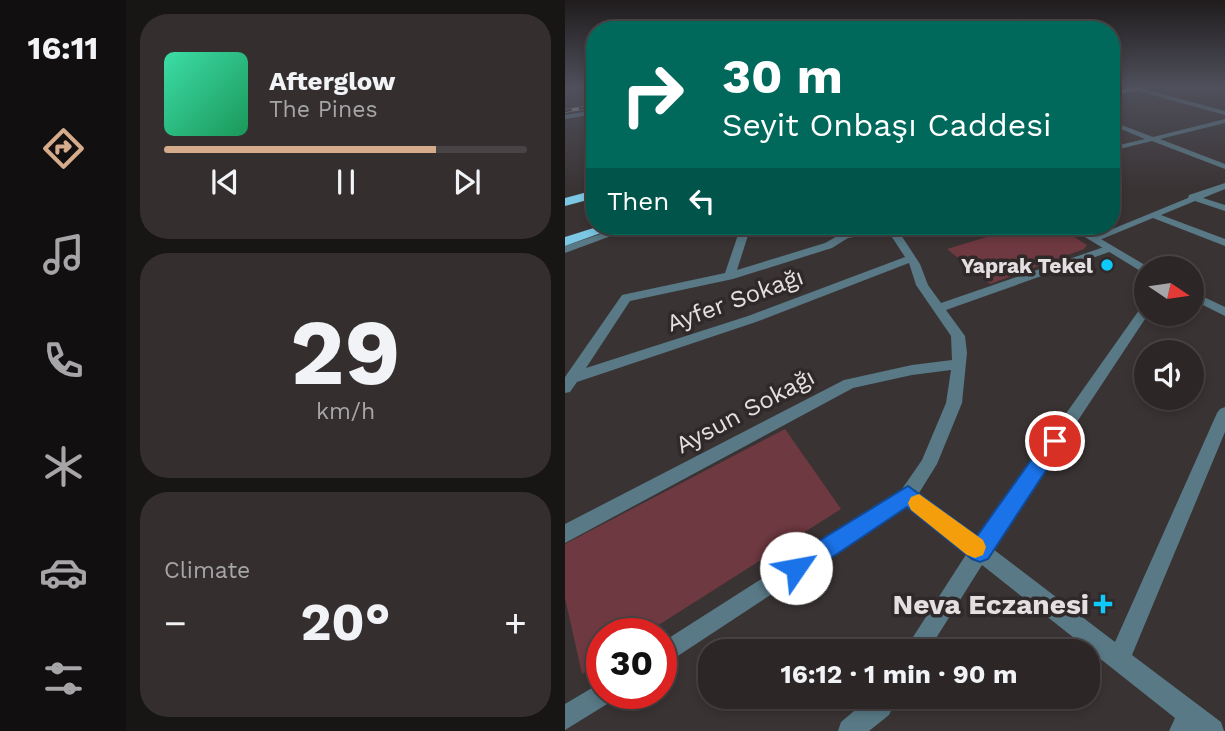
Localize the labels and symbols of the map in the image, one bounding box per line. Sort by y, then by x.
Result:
place label: Yaprak Tekel [961,253,1093,278]
north arrow [1134,256,1204,326]
marker: Yaprak Tekel [1099,257,1115,273]
street label: Ayfer Sokağı [663,262,807,338]
street label: Aysun Sokağı [671,363,819,459]
pin [1025,411,1085,471]
position arrow [759,531,833,605]
place label: Neva Eczanesi [893,588,1089,621]
marker: Neva Eczanesi [1095,596,1111,612]
speed limit sign: 30 [586,618,677,709]

